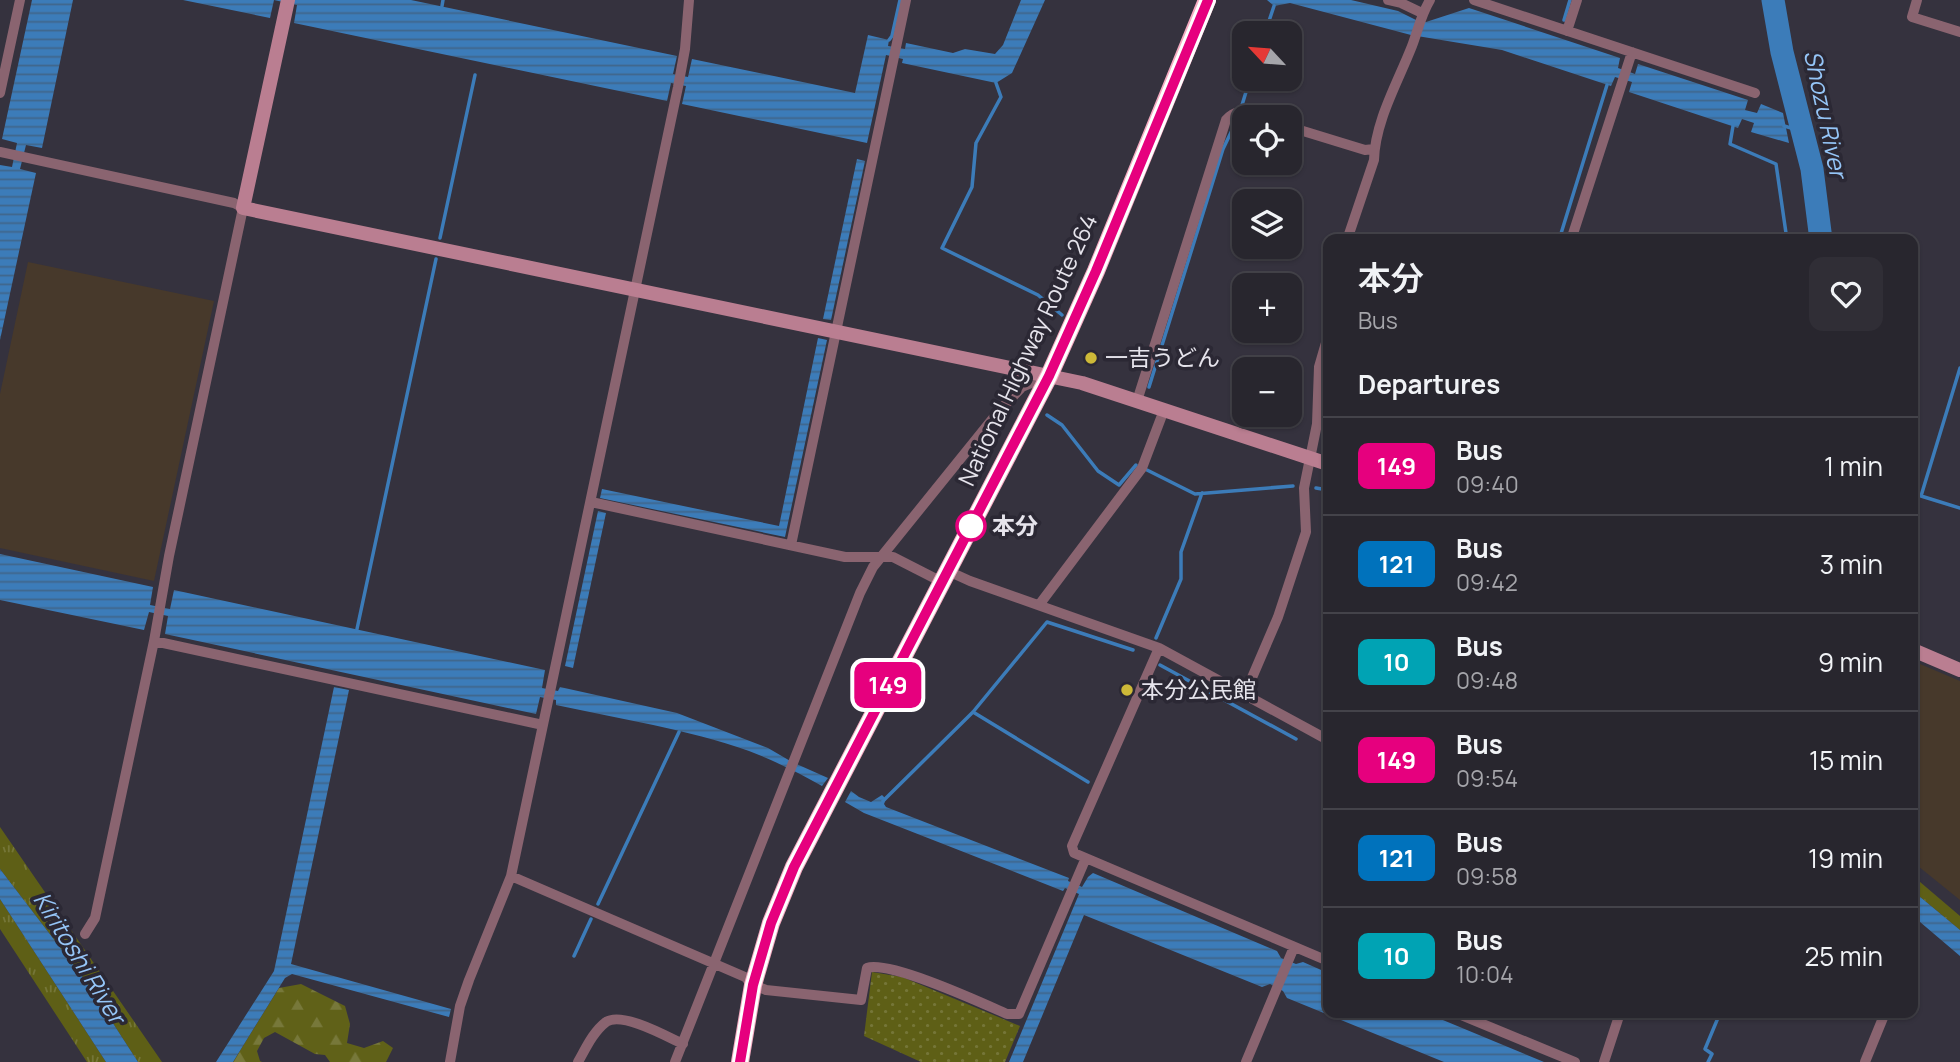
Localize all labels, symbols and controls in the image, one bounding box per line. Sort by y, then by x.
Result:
north arrow [1232,21,1302,91]
map controls [1232,21,1302,427]
water label: Shozu River [1797,47,1857,184]
button: locate [1232,105,1302,175]
button: layers [1232,189,1302,259]
street label: National Highway Route 264 [950,208,1104,491]
text: 本分 [1358,255,1424,300]
button: heart [1809,257,1883,331]
button: + [1232,273,1302,343]
text: Bus [1358,304,1398,336]
place label: 一吉うどん [1105,341,1220,373]
marker: 一吉うどん [1083,350,1099,366]
button: − [1232,357,1302,427]
text: Departures [1358,366,1500,402]
text: Bus [1456,432,1503,468]
text: 1 min [1824,448,1883,484]
text: 149 [1377,449,1416,482]
text: 09:40 [1456,468,1519,500]
place label: 本分 [992,509,1038,541]
marker: 本分 [956,511,986,541]
text: Bus [1456,530,1503,566]
text: 3 min [1820,546,1883,582]
text: 121 [1379,547,1414,580]
text: 09:42 [1456,566,1518,598]
text: Bus [1456,628,1503,664]
text: 9 min [1818,644,1883,680]
text: 10 [1383,645,1410,678]
line badge: 149 [848,662,928,708]
text: 09:48 [1456,664,1518,696]
text: 149 [868,668,908,701]
place label: 本分公民館 [1141,673,1256,705]
marker: 本分公民館 [1119,682,1135,698]
text: Bus [1456,726,1503,762]
text: 15 min [1809,742,1883,778]
text: 149 [1377,743,1416,776]
text: 09:54 [1456,762,1518,794]
text: Bus [1456,824,1503,860]
text: 19 min [1808,840,1883,876]
text: 121 [1379,841,1414,874]
text: 09:58 [1456,860,1518,892]
water label: Kiritoshi River [27,885,136,1032]
text: Bus [1456,922,1503,958]
text: 25 min [1804,938,1883,974]
text: 10 [1383,939,1410,972]
text: 10:04 [1456,958,1513,990]

